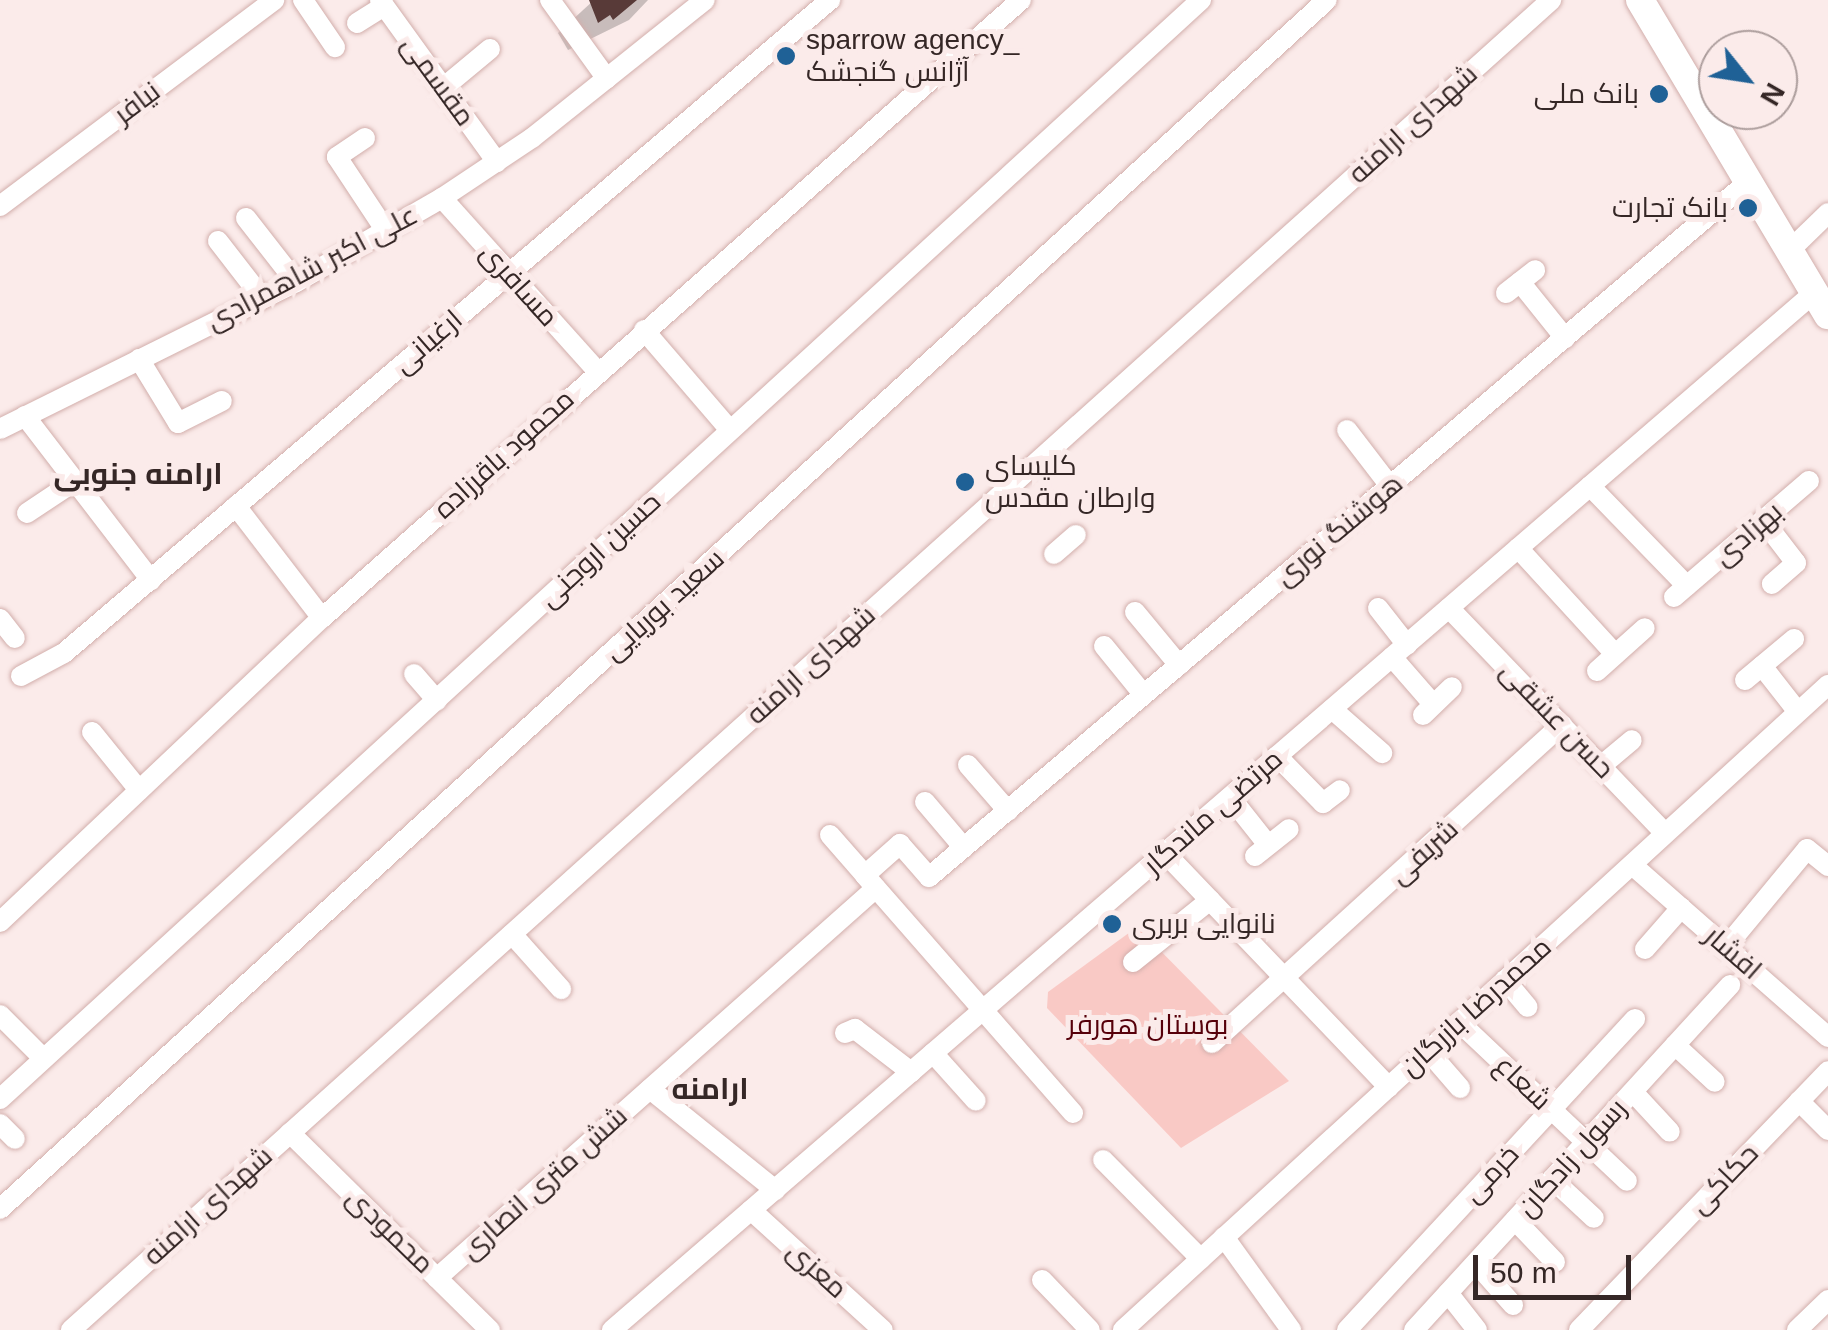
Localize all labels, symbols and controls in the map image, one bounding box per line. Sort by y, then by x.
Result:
place label: sparrow agency_ آژانس گنجشک [806,23,1019,89]
street label: مقسمی [394,29,482,133]
north arrow [1698,30,1798,130]
marker: sparrow agency_ آژانس گنجشک [775,45,797,67]
street label: شهدای ارامنه [1342,57,1484,191]
street label: نیافر [107,75,167,131]
place label: بانک ملی [1534,77,1639,111]
text: N [1754,78,1791,111]
marker: بانک ملی [1648,83,1670,105]
place label: بانک تجارت [1612,191,1728,225]
marker: بانک تجارت [1737,197,1759,219]
street label: علی اکبر شاهمرادی [201,198,423,338]
street label: مسافری [473,236,565,334]
street label: ارغیانی [387,303,469,381]
street label: محمود باقرزاده [427,382,581,526]
place label: کلیسای وارطان مقدس [985,449,1155,515]
district label: ارامنه جنوبی [53,456,223,492]
street label: هوشنگ نوری [1268,467,1410,593]
marker: کلیسای وارطان مقدس [954,471,976,493]
street label: حسین اروجنی [532,485,668,615]
street label: بهزادی [1707,495,1789,573]
street label: سعید بوریایی [597,542,731,668]
street label: شهدای ارامنه [740,598,882,732]
street label: حسن عشقی [1493,654,1621,786]
street label: مرتضی ماندگار [1137,742,1289,882]
street label: شریفی [1383,812,1465,892]
place label: نانوایی بربری [1132,907,1276,941]
marker: نانوایی بربری [1101,913,1123,935]
street label: افشار [1698,919,1768,987]
street label: محمدرضا بازرگان [1394,930,1558,1084]
park label: بوستان هورفر [1068,1008,1228,1042]
street label: شعاع [1488,1048,1558,1118]
district label: ارامنه [671,1071,749,1107]
street label: رسول زادگان [1510,1092,1634,1224]
street label: شش متری انصاری [454,1099,634,1267]
street label: حکاکی [1683,1137,1765,1221]
street label: خرمی [1456,1138,1526,1210]
street label: شهدای ارامنه [137,1139,279,1273]
street label: محمودی [339,1181,441,1281]
street label: معزی [780,1234,854,1306]
scale bar [1478,1235,1636,1297]
text: 50 m [1490,1256,1557,1289]

